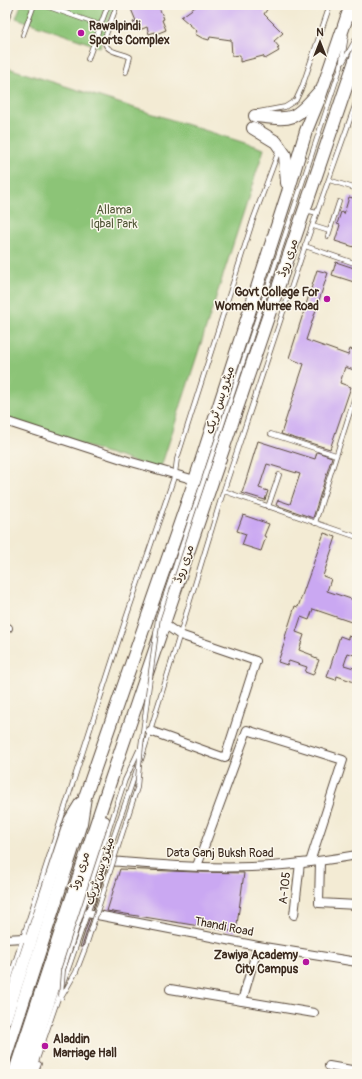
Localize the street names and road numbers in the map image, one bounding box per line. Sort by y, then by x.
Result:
street label: مری روڈ [274,237,302,279]
street label: میٹرو بس ٹریک [202,364,238,436]
street label: مری روڈ [170,543,198,585]
street label: میٹرو بس ٹریک [82,835,118,907]
street label: Data Ganj Buksh Road [166,846,274,861]
street label: مری روڈ [67,850,93,892]
street label: A-105 [276,871,294,905]
street label: Thandi Road [193,914,255,940]

